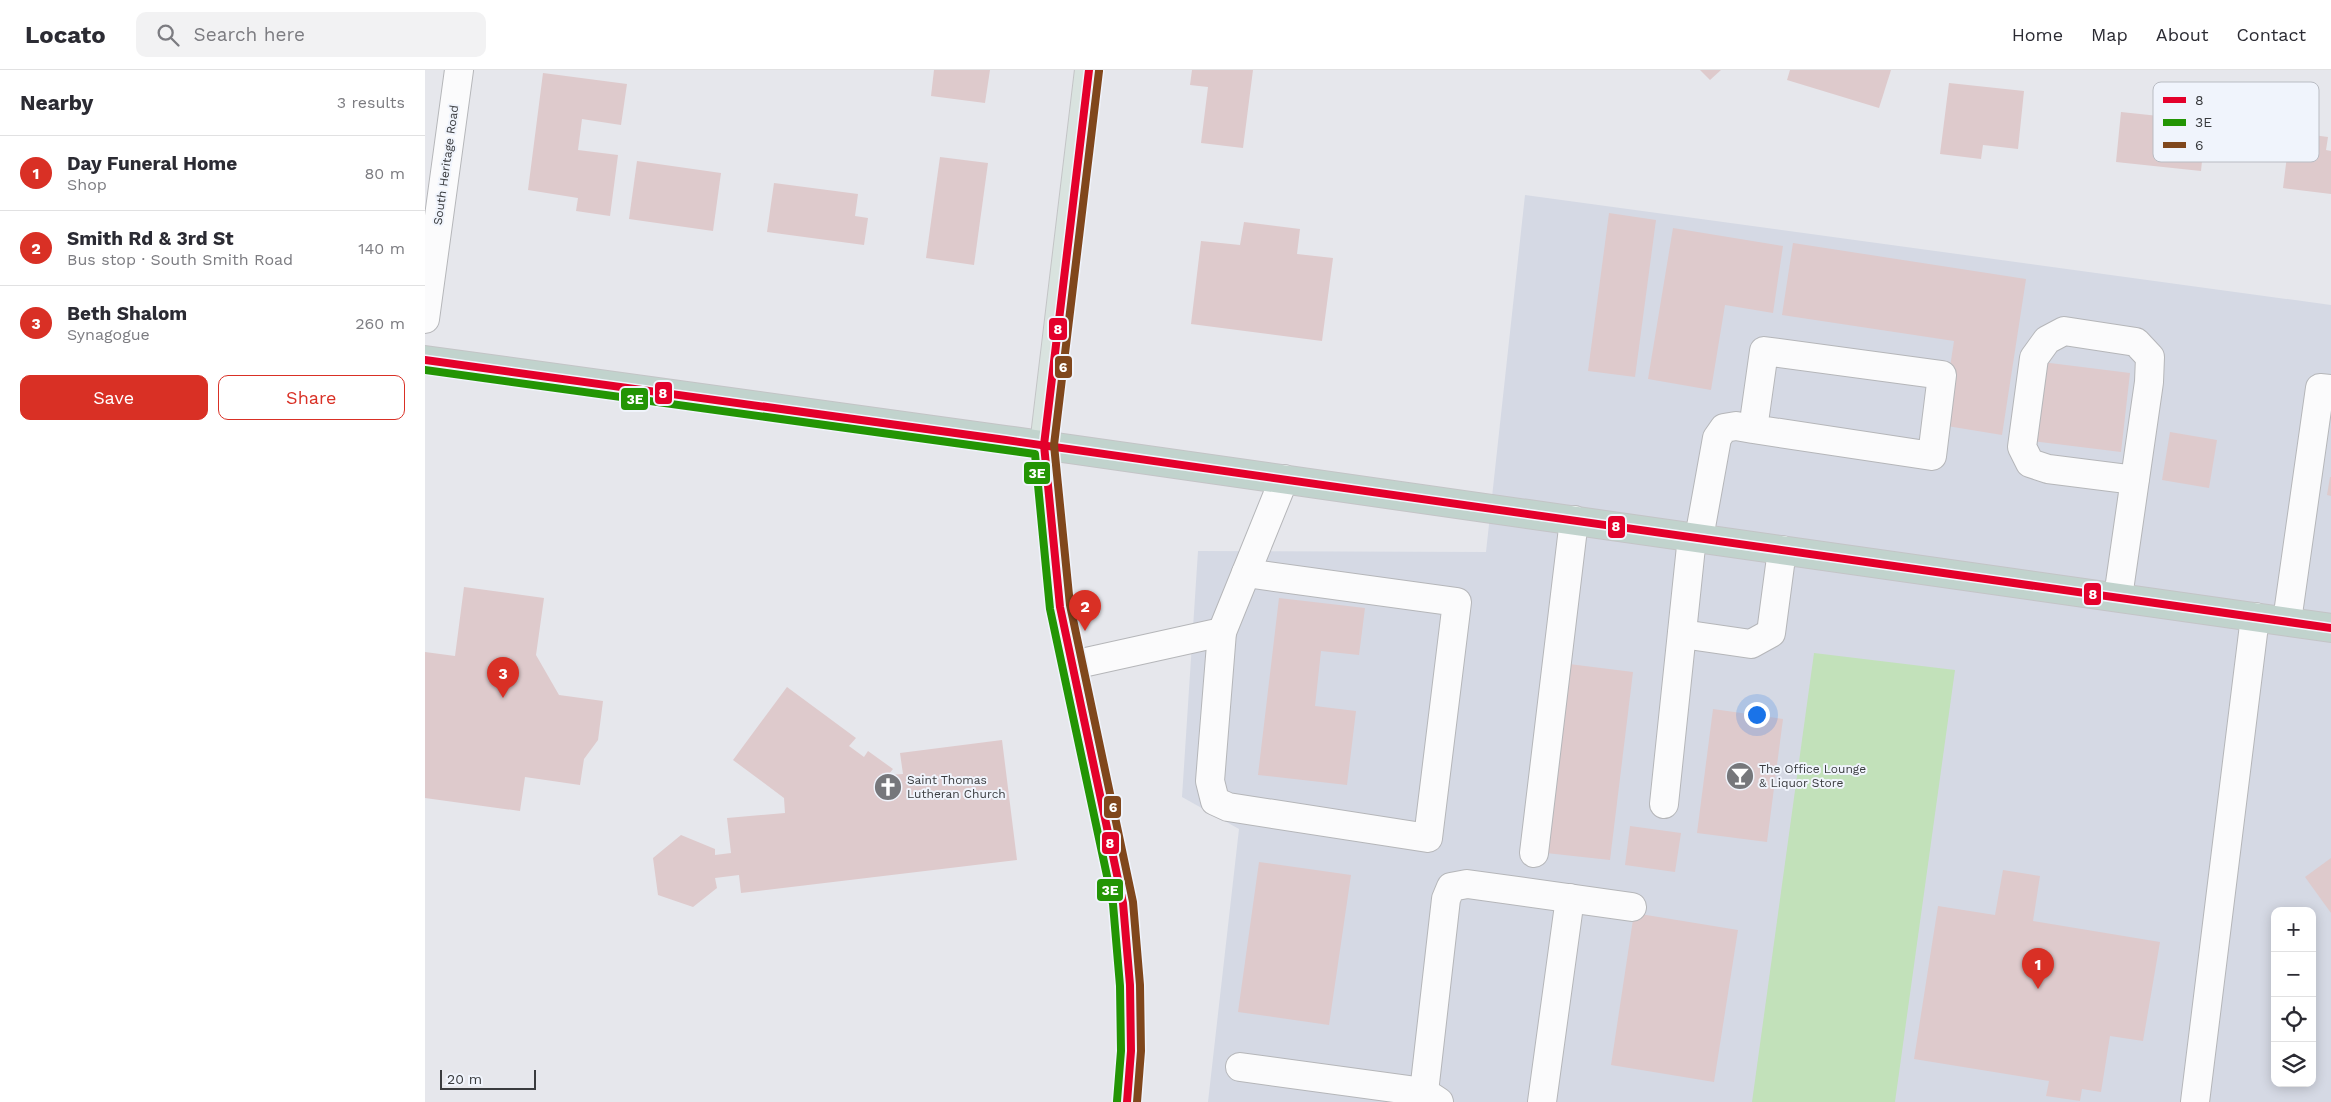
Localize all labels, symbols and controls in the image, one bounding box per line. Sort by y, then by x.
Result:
search box [136,12,486,57]
text: Locato [25,21,106,49]
icon: search [154,21,182,49]
text: Search here [194,23,305,46]
text: Home [2012,24,2063,45]
text: Map [2091,24,2128,45]
text: About [2156,24,2208,45]
text: Contact [2236,24,2306,45]
legend [2153,82,2319,162]
text: Nearby [20,90,93,115]
text: 8 [2195,92,2204,108]
text: 3 results [337,93,405,112]
street label: South Heritage Road [431,104,461,226]
text: 3E [2195,114,2212,130]
text: 6 [2195,137,2204,153]
text: Day Funeral Home [67,152,237,175]
text: 1 [33,164,39,183]
text: 80 m [364,164,405,183]
text: Shop [67,175,107,194]
text: Smith Rd & 3rd St [67,227,234,250]
text: 2 [31,239,41,258]
text: 140 m [358,239,405,258]
text: Bus stop · South Smith Road [67,250,293,269]
text: Beth Shalom [67,302,187,325]
text: 3 [31,314,41,333]
text: 260 m [355,314,405,333]
line badge: 8 [1048,317,1068,341]
text: 8 [1054,321,1063,337]
text: Synagogue [67,325,150,344]
line badge: 6 [1054,355,1073,379]
text: 6 [1059,359,1068,375]
button: Save [20,375,208,420]
button: Share [218,375,405,420]
line badge: 8 [654,381,673,405]
text: 8 [659,385,668,401]
line badge: 3E [620,387,649,411]
text: 3E [626,391,644,407]
line badge: 3E [1023,461,1051,485]
text: 3E [1028,465,1046,481]
line badge: 8 [1607,515,1626,539]
text: 8 [1612,518,1621,534]
line badge: 8 [2083,582,2102,606]
text: 8 [2089,586,2098,602]
pin: 2 [1069,590,1101,631]
pin: 3 [487,657,519,698]
your location [1744,702,1770,728]
bar icon: The Office Lounge & Liquor Store [1725,761,1755,791]
place label: The Office Lounge & Liquor Store [1759,762,1866,790]
church icon: Saint Thomas Lutheran Church [873,772,903,802]
place label: Saint Thomas Lutheran Church [907,773,1006,801]
line badge: 6 [1103,795,1122,819]
text: 6 [1109,799,1118,815]
line badge: 8 [1101,831,1120,855]
text: 8 [1106,835,1115,851]
line badge: 3E [1096,878,1124,902]
text: 3E [1101,882,1119,898]
map controls [2271,907,2316,1087]
button: + [2271,907,2316,952]
pin: 1 [2022,948,2054,989]
button: − [2271,952,2316,997]
button: locate [2271,997,2316,1042]
button: layers [2271,1042,2316,1087]
scale bar [440,1067,536,1090]
text: 20 m [447,1071,482,1087]

